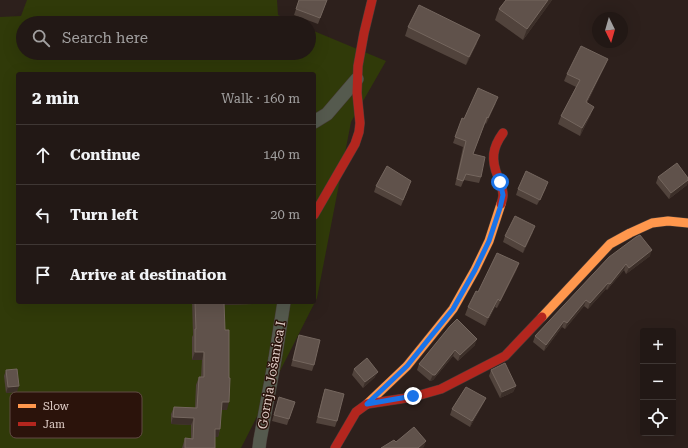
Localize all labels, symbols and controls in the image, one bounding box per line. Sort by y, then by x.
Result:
north arrow [592,12,628,48]
search box [16,16,316,60]
icon: search [30,27,52,49]
text: Search here [62,29,148,47]
text: 2 min [32,88,79,108]
text: Walk · 160 m [221,91,300,106]
icon: ahead [32,144,54,166]
text: Continue [70,146,140,164]
text: 140 m [263,147,300,162]
route start [491,173,509,191]
icon: left [32,204,54,226]
text: Turn left [70,206,138,224]
text: 20 m [270,207,300,222]
icon: arrive [32,264,54,286]
text: Arrive at destination [70,266,226,284]
street label: Gornja Jošanica I [255,320,288,430]
map controls [640,328,676,436]
button: + [640,328,676,364]
button: − [640,364,676,400]
route end [404,387,422,405]
legend [10,392,142,438]
text: Slow [43,400,70,413]
button: locate [640,400,676,436]
text: Jam [43,418,65,431]

